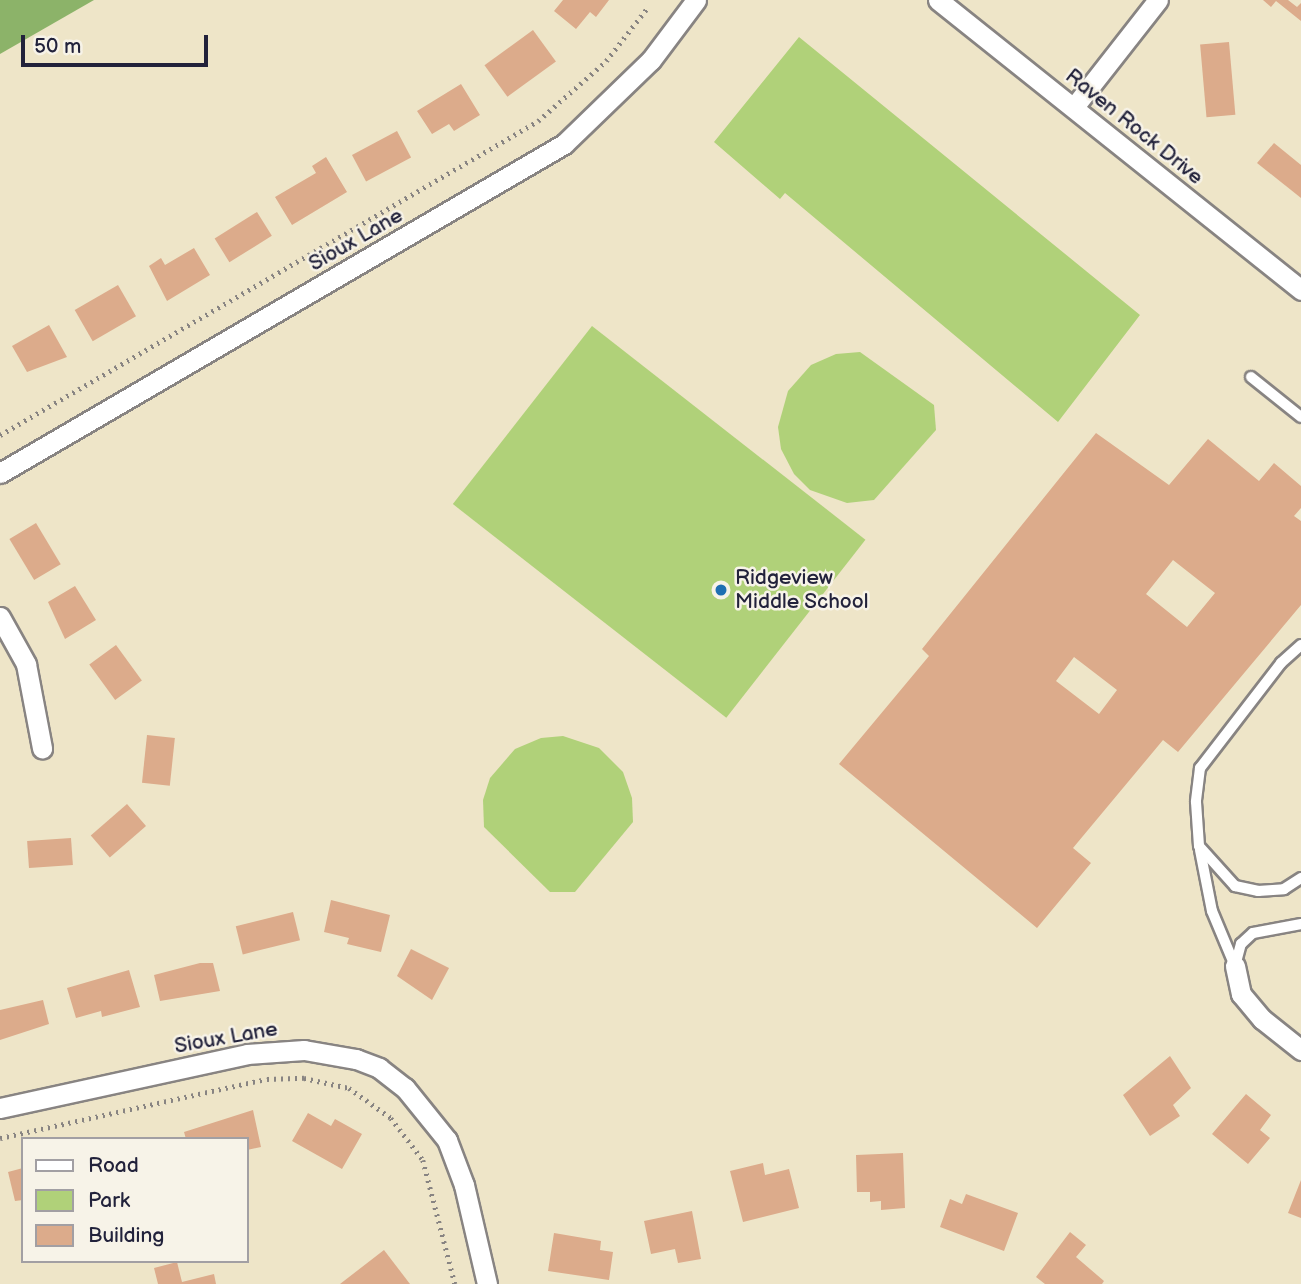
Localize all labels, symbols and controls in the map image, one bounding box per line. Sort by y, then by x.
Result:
scale bar [24,21,212,65]
text: 50 m [34,34,81,59]
street label: Raven Rock Drive [1060,64,1208,190]
street label: Sioux Lane [305,203,407,277]
place label: Ridgeview Middle School [735,565,869,615]
marker: Ridgeview Middle School [713,582,729,598]
street label: Sioux Lane [173,1017,279,1059]
legend [21,1137,248,1263]
text: Road [88,1153,139,1178]
text: Park [88,1188,130,1213]
text: Building [88,1223,164,1248]

